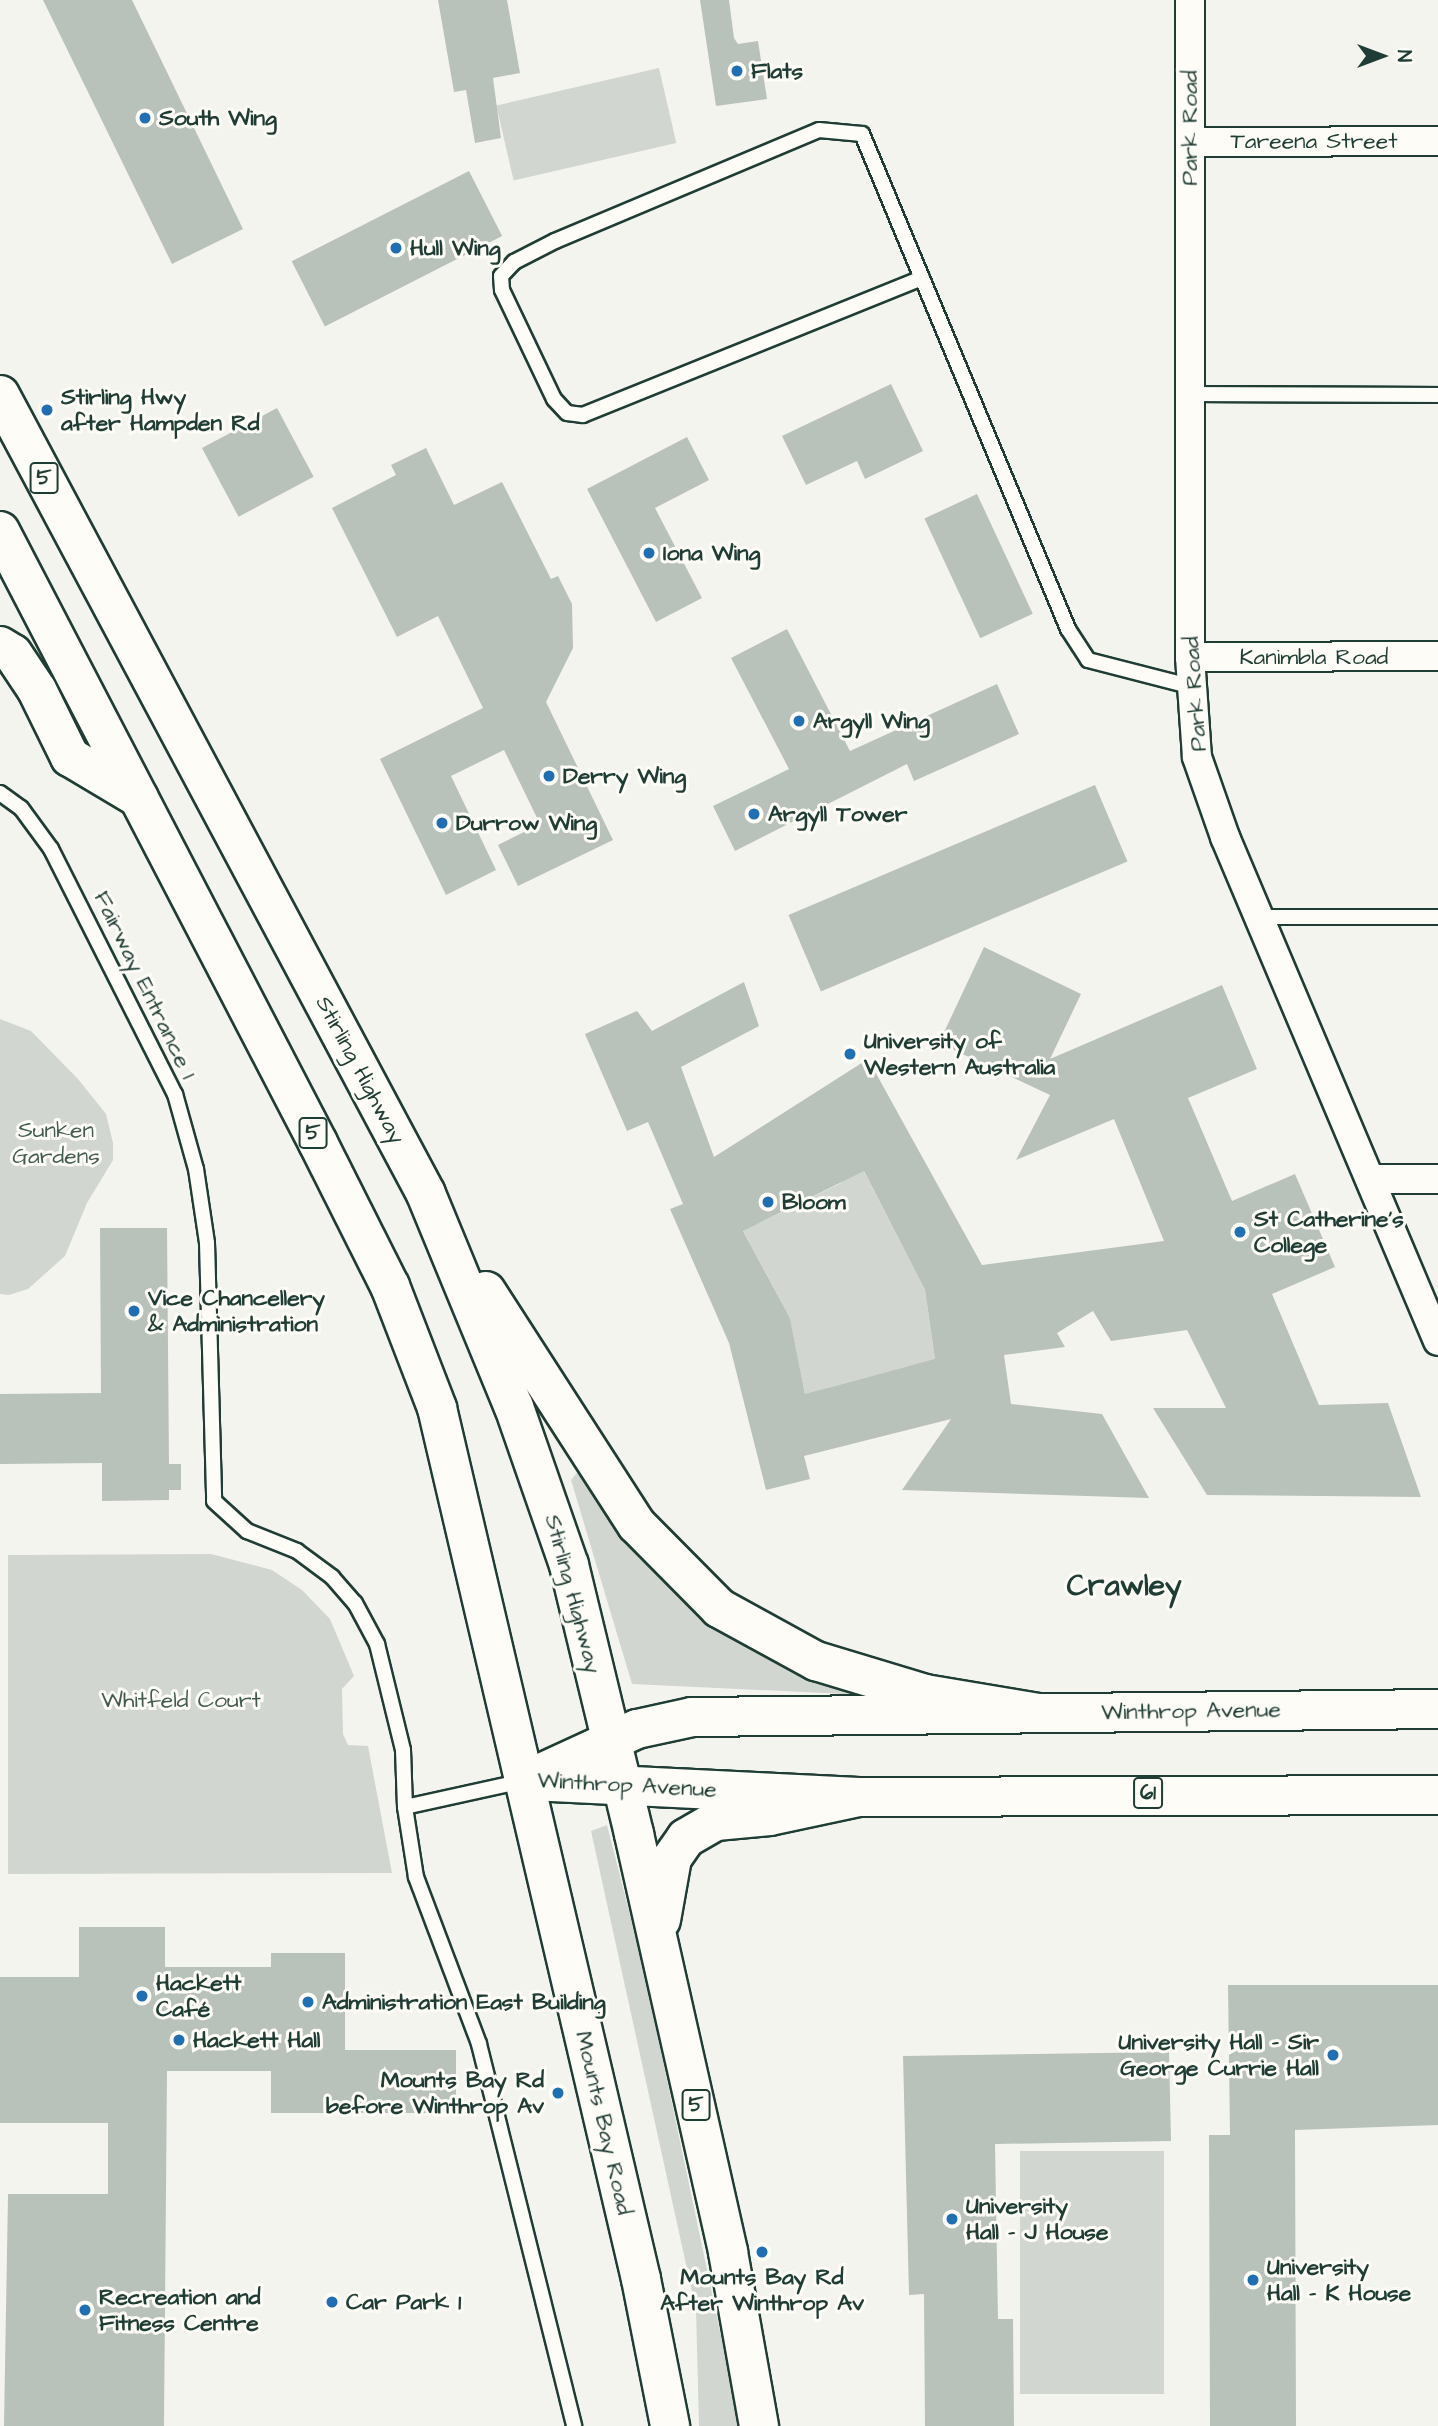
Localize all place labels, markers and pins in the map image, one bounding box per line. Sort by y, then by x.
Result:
place label: Flats [751,57,803,85]
marker: Flats [729,63,745,79]
place label: South Wing [159,104,277,132]
marker: South Wing [137,110,153,126]
place label: Hull Wing [410,234,501,262]
marker: Hull Wing [388,240,404,256]
place label: Stirling Hwy after Hampden Rd [61,383,259,437]
marker: Stirling Hwy after Hampden Rd [39,402,55,418]
place label: Iona Wing [663,539,760,567]
marker: Iona Wing [641,545,657,561]
place label: Argyll Wing [813,707,930,735]
marker: Argyll Wing [791,713,807,729]
place label: Derry Wing [563,762,686,790]
marker: Derry Wing [541,768,557,784]
place label: Argyll Tower [768,800,907,828]
marker: Argyll Tower [746,806,762,822]
place label: Durrow Wing [456,809,597,837]
marker: Durrow Wing [434,815,450,831]
place label: University of Western Australia [864,1027,1055,1081]
marker: University of Western Australia [842,1046,858,1062]
place label: Bloom [782,1188,846,1216]
marker: Bloom [760,1194,776,1210]
place label: St Catherine’s College [1254,1205,1404,1259]
marker: St Catherine’s College [1232,1224,1248,1240]
place label: Vice Chancellery & Administration [148,1284,325,1338]
marker: Vice Chancellery & Administration [126,1303,142,1319]
place label: Hackett Café [156,1969,241,2023]
marker: Hackett Café [134,1988,150,2004]
place label: Administration East Building [322,1988,606,2016]
marker: Administration East Building [300,1994,316,2010]
place label: Hackett Hall [193,2026,320,2054]
place label: University Hall - Sir George Currie Hall [1119,2028,1319,2082]
marker: Hackett Hall [171,2032,187,2048]
marker: University Hall - Sir George Currie Hall [1325,2047,1341,2063]
place label: Mounts Bay Rd before Winthrop Av [326,2066,544,2120]
marker: Mounts Bay Rd before Winthrop Av [550,2085,566,2101]
place label: University Hall - J House [966,2192,1108,2246]
marker: University Hall - J House [944,2211,960,2227]
marker: Mounts Bay Rd After Winthrop Av [754,2244,770,2260]
place label: University Hall - K House [1267,2253,1411,2307]
place label: Mounts Bay Rd After Winthrop Av [660,2263,864,2317]
marker: University Hall - K House [1245,2272,1261,2288]
place label: Recreation and Fitness Centre [99,2283,261,2337]
place label: Car Park 1 [346,2288,461,2316]
marker: Car Park 1 [324,2294,340,2310]
marker: Recreation and Fitness Centre [77,2302,93,2318]

